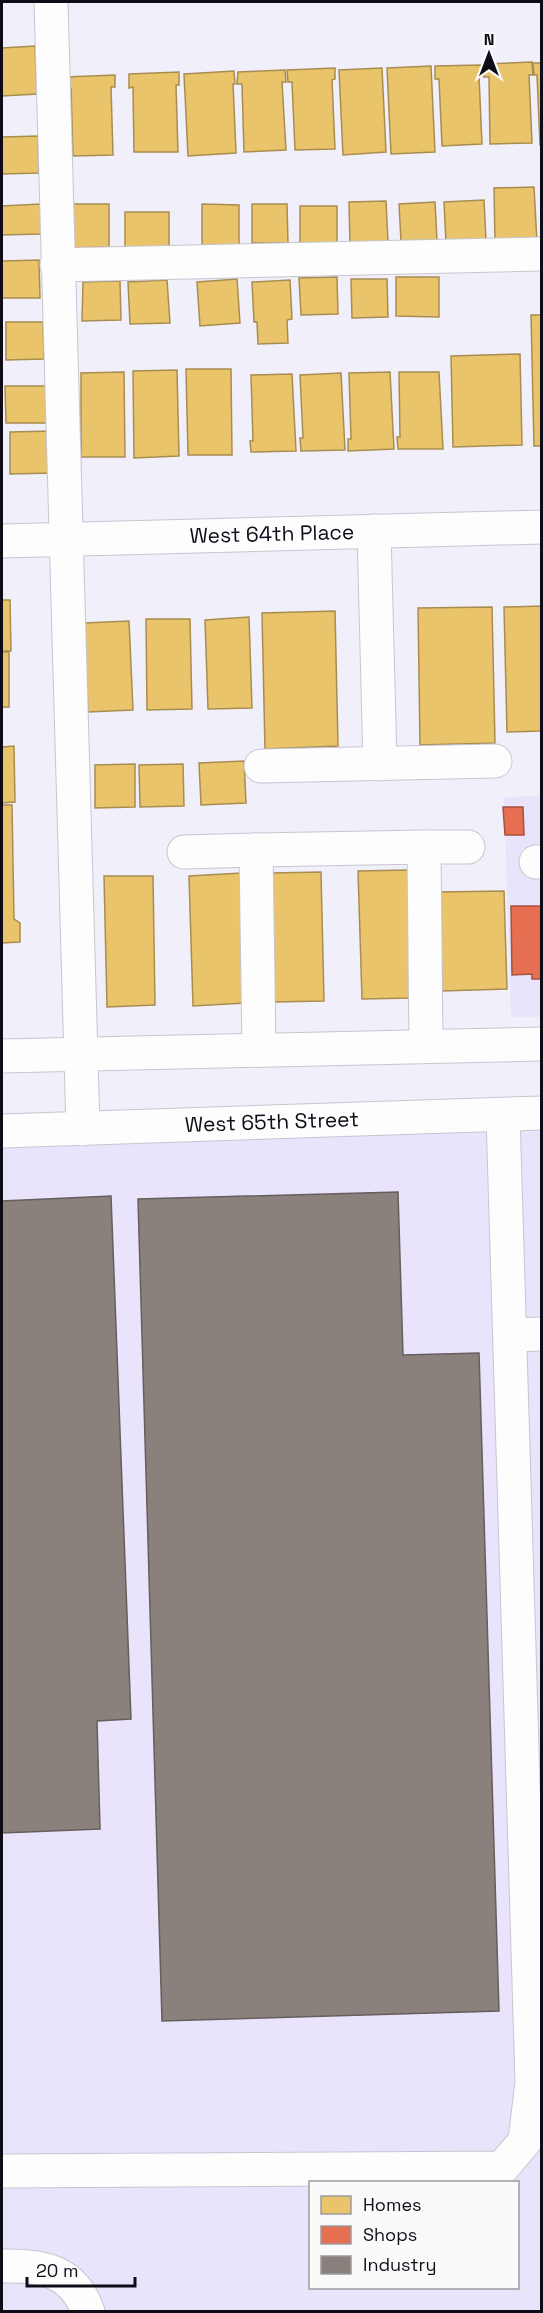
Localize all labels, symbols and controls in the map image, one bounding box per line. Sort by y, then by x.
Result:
north arrow [459,24,519,84]
text: N [484,29,494,50]
street label: West 64th Place [189,518,355,549]
street label: West 65th Street [184,1105,359,1138]
legend [309,2181,519,2289]
text: Homes [363,2193,422,2216]
text: Shops [363,2223,417,2246]
scale bar [27,2250,135,2288]
text: Industry [363,2253,436,2276]
text: 20 m [36,2259,79,2282]

